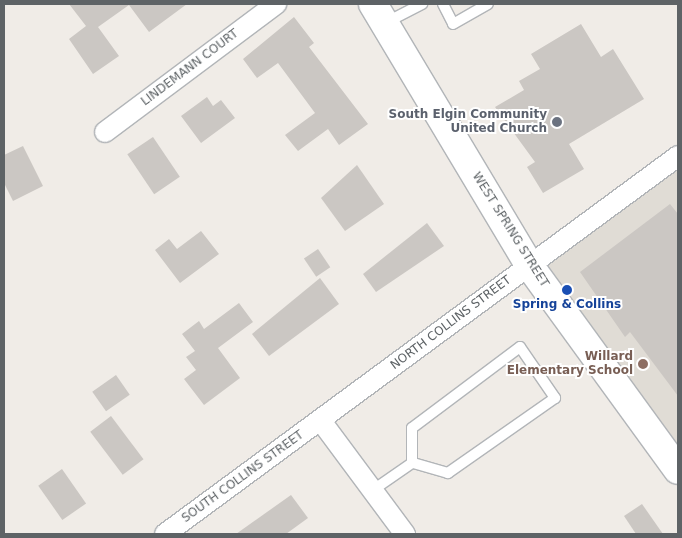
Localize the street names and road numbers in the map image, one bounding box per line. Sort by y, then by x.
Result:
street label: LINDEMANN COURT [139,27,241,109]
street label: WEST SPRING STREET [469,170,551,290]
street label: NORTH COLLINS STREET [388,273,514,373]
street label: SOUTH COLLINS STREET [179,428,307,526]

